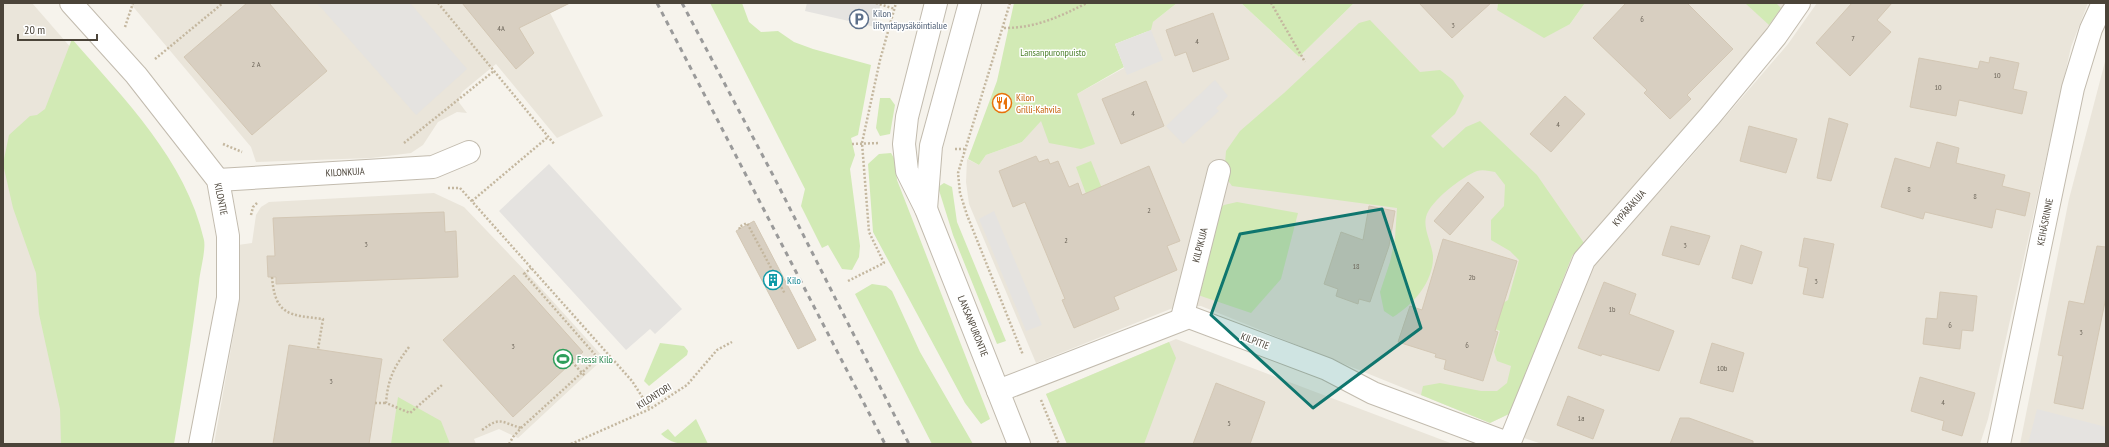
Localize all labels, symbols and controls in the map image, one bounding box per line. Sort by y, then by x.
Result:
place label: Kilon liityntäpysäköintialue [873,7,947,32]
parking icon: Kilon liityntäpysäköintialue [848,8,870,30]
house number: 6 [1640,14,1644,24]
scale bar [18,16,97,42]
house number: 3 [1451,20,1455,30]
text: 20 m [24,22,45,37]
house number: 4A [497,23,505,33]
house number: 7 [1851,33,1855,43]
house number: 4 [1195,36,1199,46]
park label: Lansanpuronpuisto [1020,46,1086,59]
house number: 2 A [252,59,261,69]
house number: 10 [1993,70,2001,80]
house number: 10 [1934,82,1942,92]
place label: Kilon Grilli-Kahvila [1016,91,1061,116]
restaurant icon: Kilon Grilli-Kahvila [991,92,1013,114]
house number: 4 [1131,108,1135,118]
house number: 4 [1556,119,1560,129]
street label: KILONKUJA [325,164,365,180]
street label: KILONTIE [211,182,231,216]
house number: 8 [1907,184,1911,194]
street label: KYPÄRÄKUJA [1609,187,1649,229]
house number: 8 [1973,191,1977,201]
street label: KEIHÄSRINNE [2034,197,2056,247]
house number: 2 [1147,205,1151,215]
street label: KILPIKUJA [1189,226,1211,264]
house number: 2 [1064,235,1068,245]
house number: 3 [364,239,368,249]
house number: 3 [1683,240,1687,250]
house number: 18 [1352,261,1360,271]
building icon: Kilo [762,269,784,291]
house number: 2b [1468,272,1476,282]
place label: Kilo [787,274,801,287]
house number: 3 [1814,276,1818,286]
street label: LANSANPURONTIE [955,293,991,359]
house number: 1b [1608,304,1616,314]
house number: 6 [1948,320,1952,330]
house number: 3 [2079,327,2083,337]
street label: KILPITIE [1239,330,1271,352]
house number: 6 [1465,340,1469,350]
house number: 3 [511,341,515,351]
sports icon: Fressi Kilo [552,348,574,370]
place label: Fressi Kilo [577,353,613,366]
house number: 10b [1717,363,1728,373]
house number: 3 [329,376,333,386]
street label: KILONTORI [634,380,674,412]
house number: 4 [1941,397,1945,407]
house number: 1a [1578,413,1584,423]
house number: 5 [1227,418,1231,428]

